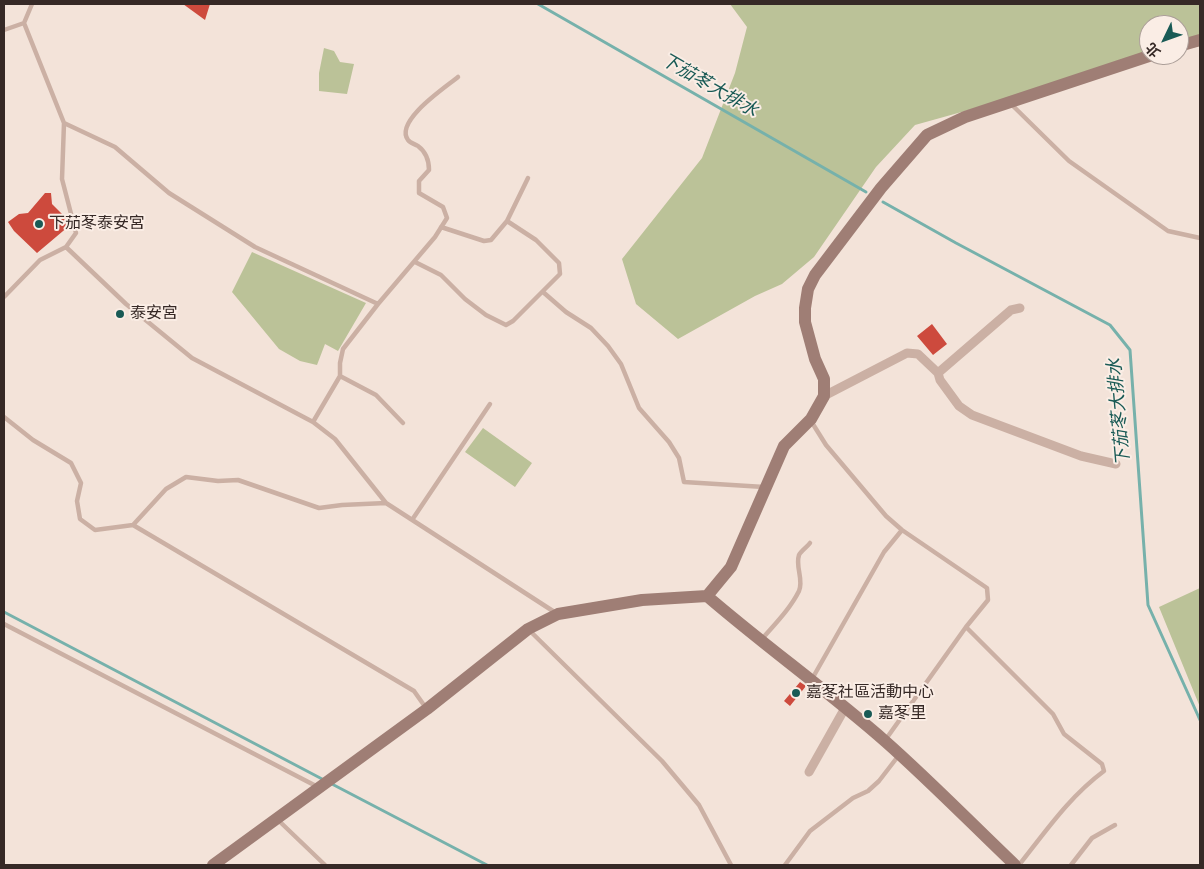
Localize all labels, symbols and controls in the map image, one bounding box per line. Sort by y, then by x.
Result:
north arrow [1139,15,1189,65]
text: 北 [1142,39,1164,61]
water label: 下茄苳大排水 [657,50,761,122]
place label: 下茄苳泰安宮 [49,214,145,234]
marker: 下茄苳泰安宮 [33,218,45,230]
place label: 泰安宮 [130,304,178,324]
marker: 泰安宮 [114,308,126,320]
water label: 下茄苳大排水 [1105,357,1135,467]
place label: 嘉苳社區活動中心 [806,683,934,703]
marker: 嘉苳社區活動中心 [790,687,802,699]
place label: 嘉苳里 [878,704,926,724]
marker: 嘉苳里 [862,708,874,720]

